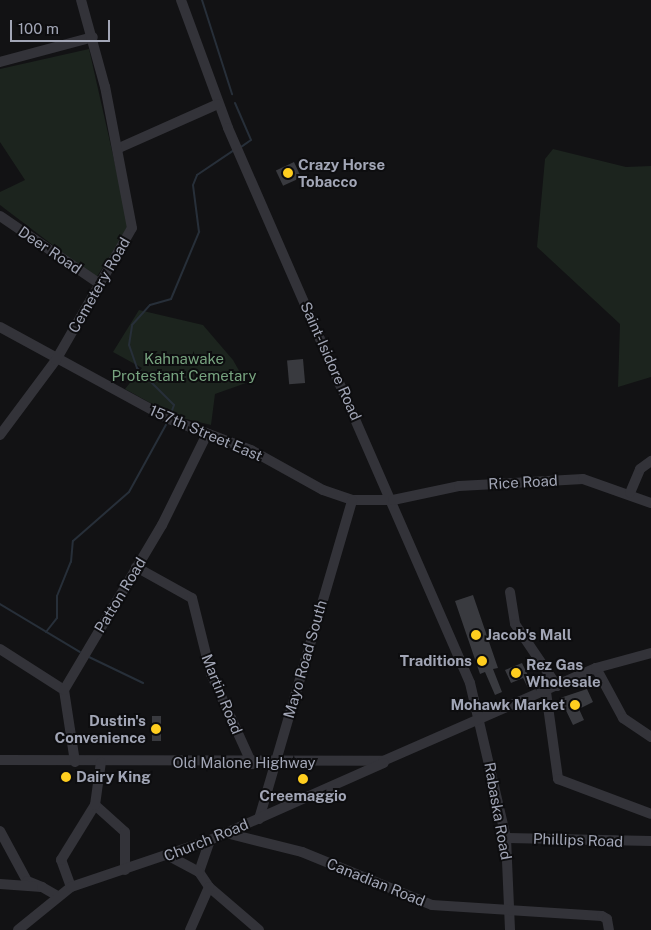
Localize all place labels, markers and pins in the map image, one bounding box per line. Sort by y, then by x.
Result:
place label: Crazy Horse Tobacco [298,155,385,190]
marker: Crazy Horse Tobacco [282,167,294,179]
place label: Jacob's Mall [486,626,572,644]
marker: Jacob's Mall [470,629,482,641]
place label: Traditions [400,652,472,670]
marker: Traditions [476,655,488,667]
place label: Rez Gas Wholesale [526,655,601,690]
marker: Rez Gas Wholesale [510,667,522,679]
place label: Mohawk Market [450,696,565,714]
marker: Mohawk Market [569,699,581,711]
place label: Dustin's Convenience [54,711,146,746]
marker: Dustin's Convenience [150,723,162,735]
place label: Dairy King [76,768,151,786]
marker: Dairy King [60,771,72,783]
marker: Creemaggio [297,773,309,785]
place label: Creemaggio [259,787,347,805]

